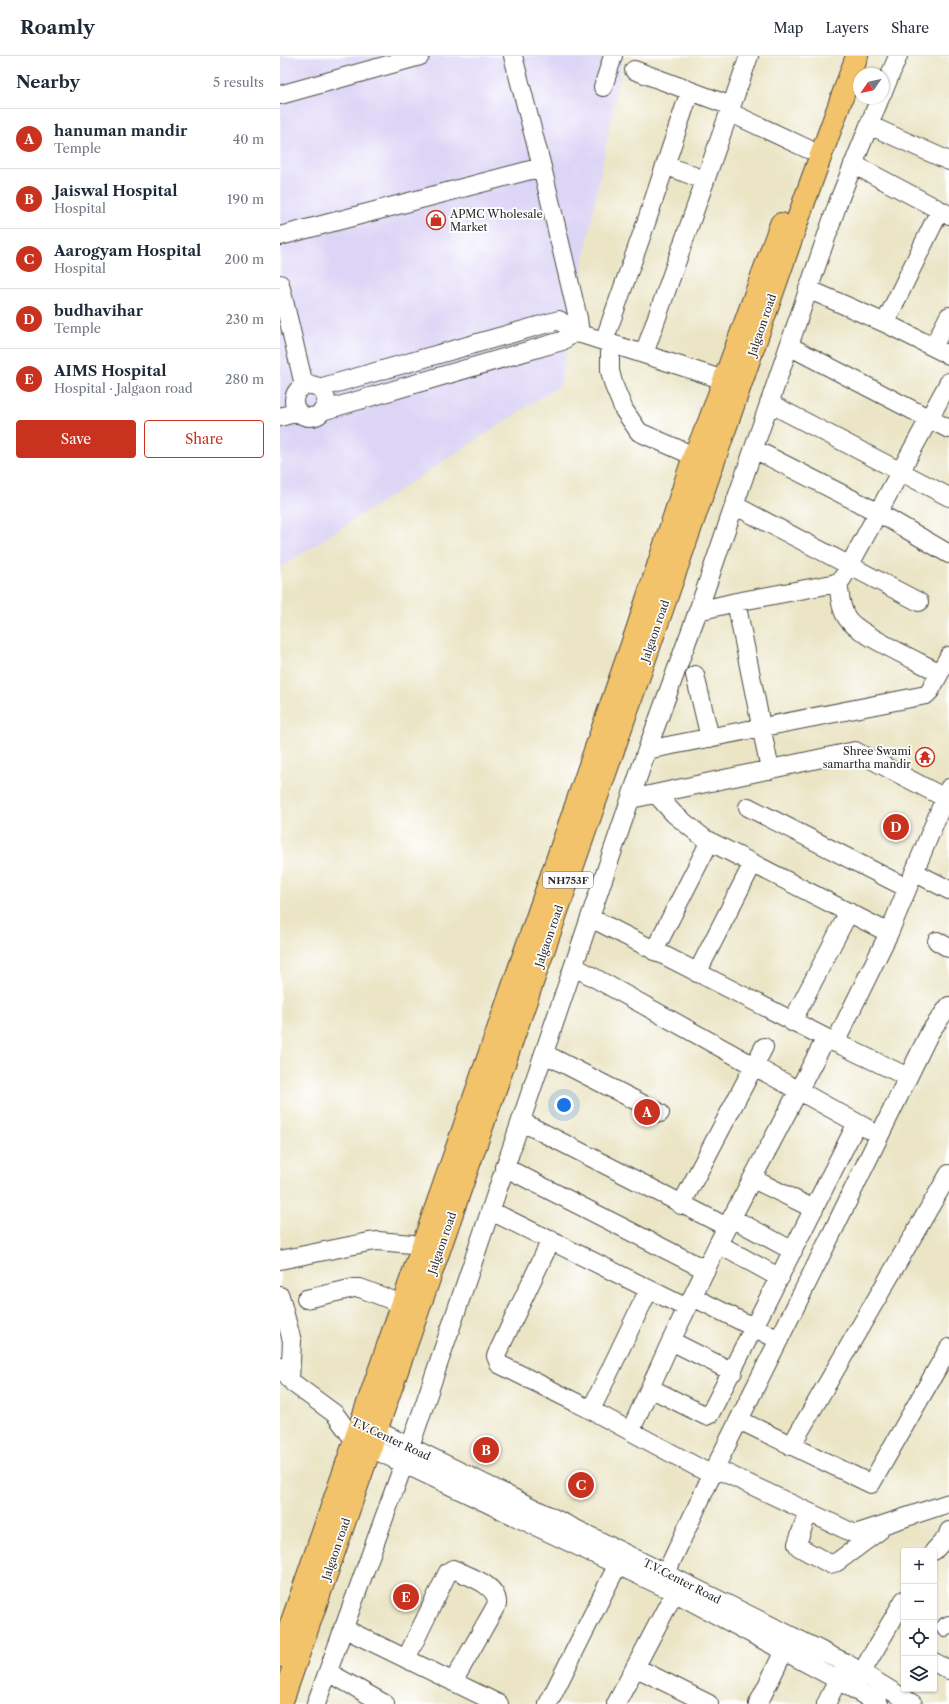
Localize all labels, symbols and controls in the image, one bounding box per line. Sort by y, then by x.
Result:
text: Roamly [20,16,95,39]
text: Map [773,19,803,37]
text: Layers [825,19,869,37]
text: Share [891,19,929,37]
north arrow [853,68,889,104]
text: Nearby [16,72,80,92]
text: 5 results [213,74,264,90]
text: hanuman mandir [54,121,187,140]
text: A [24,131,34,147]
text: 40 m [233,131,264,147]
text: Temple [54,140,101,156]
text: Jaiswal Hospital [54,181,178,200]
text: B [24,191,34,207]
text: 190 m [227,191,264,207]
text: Hospital [54,200,106,216]
place label: APMC Wholesale Market [449,207,543,234]
shop icon: APMC Wholesale Market [425,209,447,231]
text: Aarogyam Hospital [54,241,201,260]
text: C [24,251,34,267]
text: 200 m [224,251,264,267]
text: Hospital [54,260,106,276]
street label: Jalgaon road [744,292,779,360]
text: budhavihar [54,301,143,320]
text: D [23,311,35,327]
text: 230 m [226,311,264,327]
text: Temple [54,320,101,336]
text: AIMS Hospital [54,361,166,380]
text: E [24,371,34,387]
text: 280 m [225,371,264,387]
text: Hospital · Jalgaon road [54,380,193,396]
button: Save [16,420,136,458]
button: Share [144,420,264,458]
street label: Jalgaon road [637,598,672,666]
place label: Shree Swami samartha mandir [823,744,912,771]
temple icon: Shree Swami samartha mandir [914,746,936,768]
pin: D [883,812,909,842]
road number: NH753F [543,872,593,888]
street label: Jalgaon road [531,903,566,971]
your location [554,1095,574,1115]
pin: A [634,1097,660,1127]
street label: Jalgaon road [424,1210,459,1278]
street label: T.V.Center Road [349,1415,433,1464]
pin: B [473,1435,499,1465]
pin: C [568,1470,594,1500]
street label: Jalgaon road [318,1516,353,1584]
map controls [901,1548,937,1692]
button: + [901,1548,937,1584]
street label: T.V.Center Road [641,1555,724,1607]
pin: E [393,1582,419,1612]
button: − [901,1584,937,1620]
button: locate [901,1620,937,1656]
button: layers [901,1656,937,1692]

